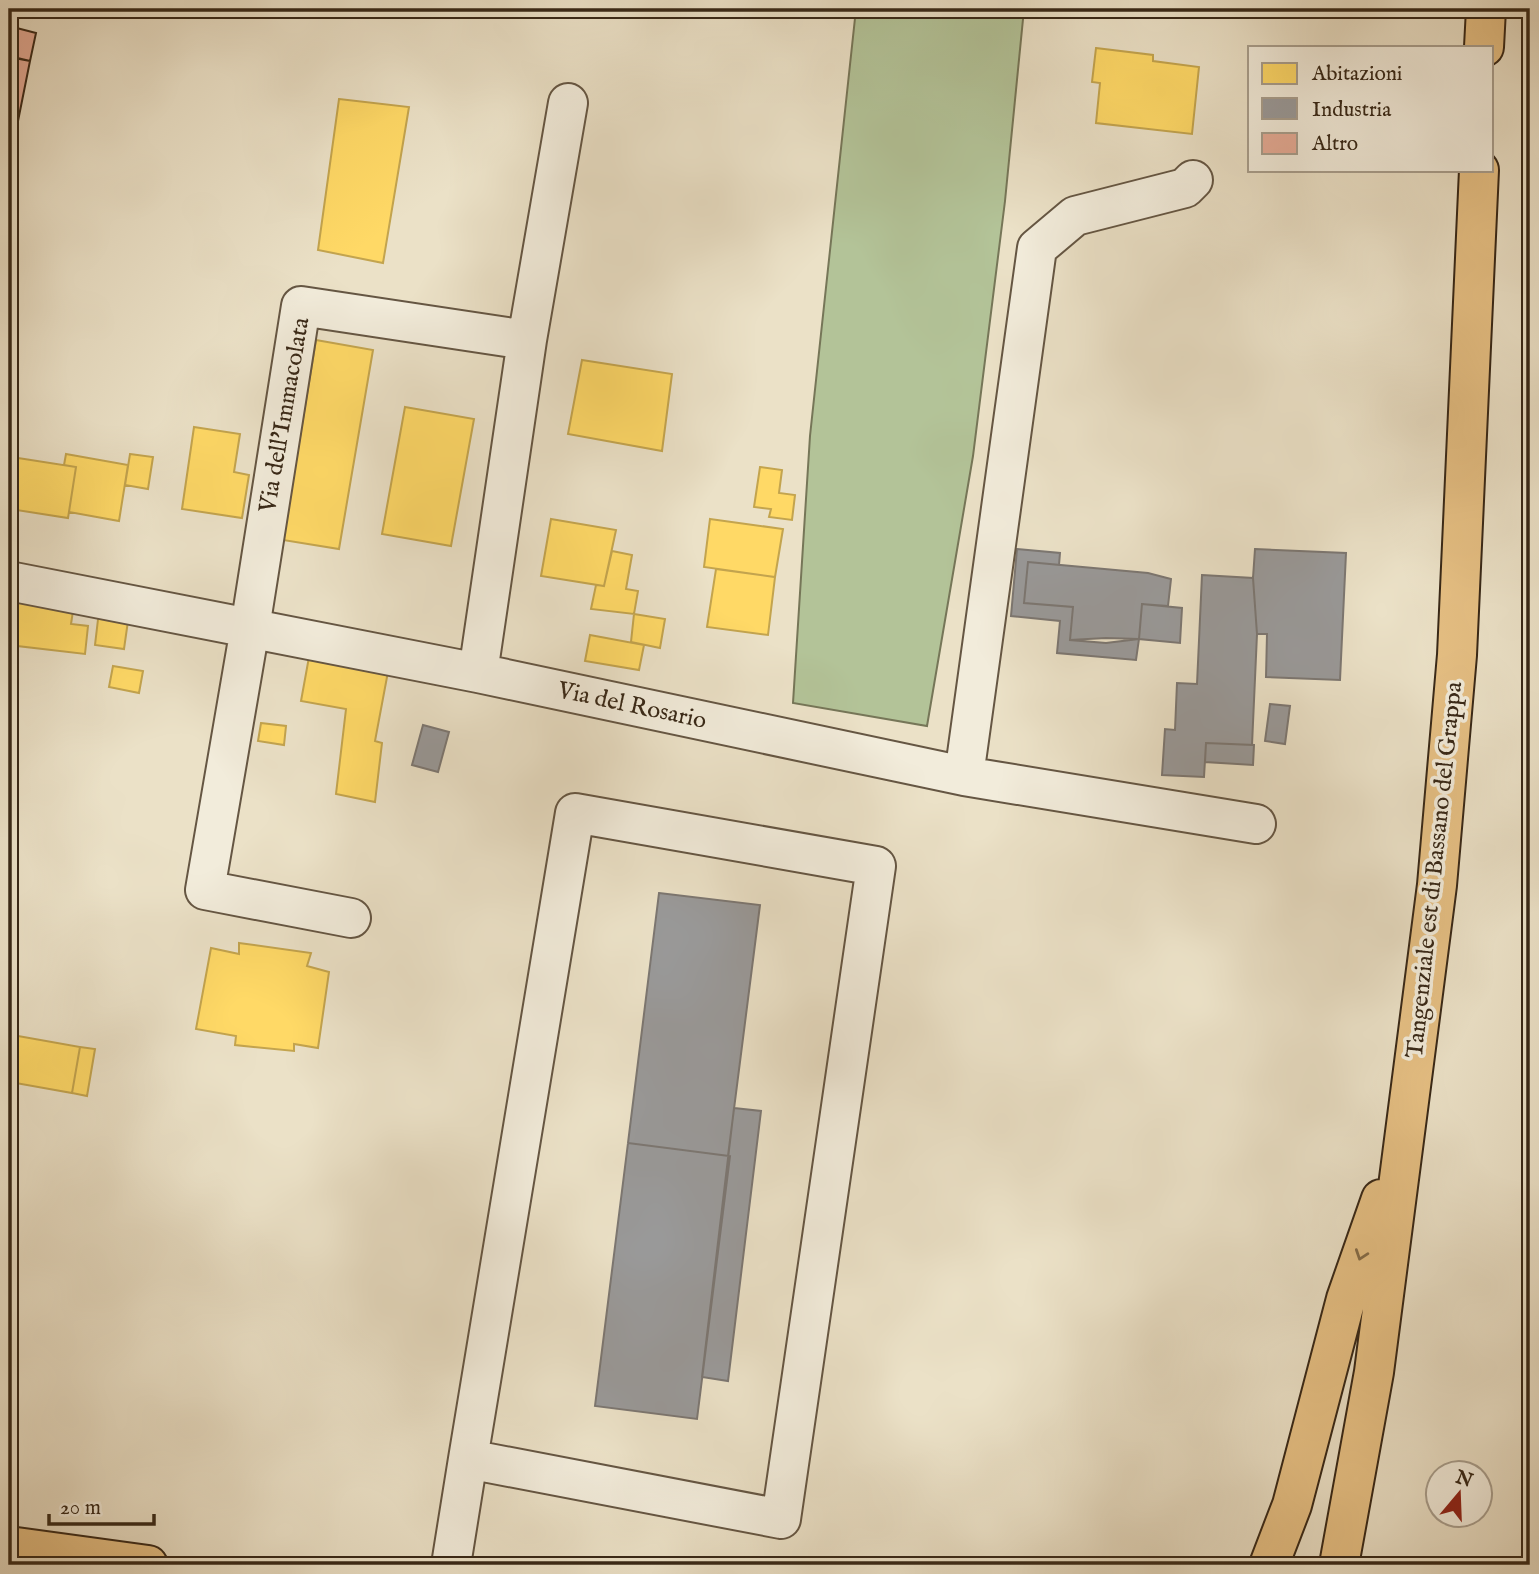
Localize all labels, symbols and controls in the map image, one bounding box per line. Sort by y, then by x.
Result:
legend [1248,46,1494,172]
text: Abitazioni [1311,61,1402,88]
text: Industria [1312,97,1392,124]
text: Altro [1311,131,1358,158]
street label: Via dell'Immacolata [252,314,318,516]
street label: Via del Rosario [554,675,709,737]
street label: Tangenziale est di Bassano del Grappa [1400,680,1470,1060]
one-way arrow [1355,1248,1369,1260]
north arrow [1424,1458,1494,1528]
text: N [1451,1465,1476,1494]
scale bar [49,1483,154,1527]
text: 20 m [60,1495,101,1522]

